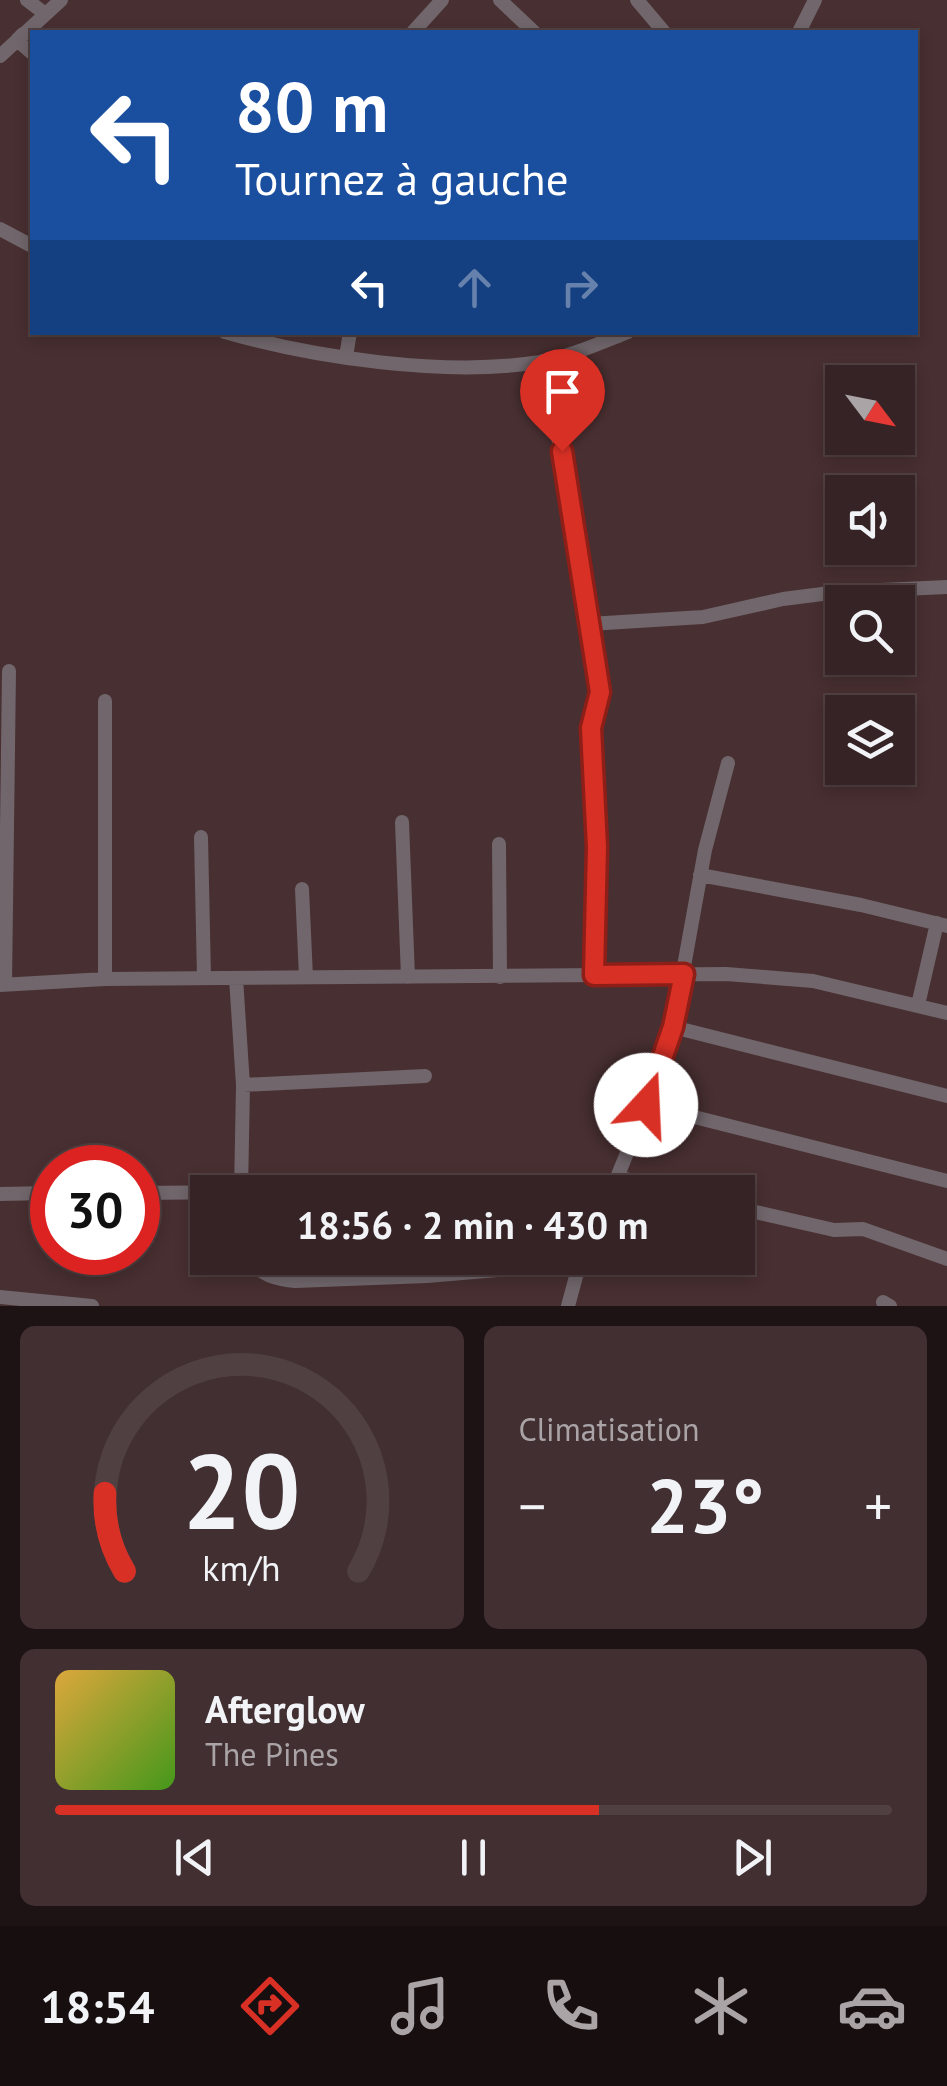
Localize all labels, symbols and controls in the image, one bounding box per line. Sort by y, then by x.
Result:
text: 80 m [235,61,388,151]
icon: left [70,70,200,200]
text: Tournez à gauche [235,149,569,207]
icon: left [342,260,397,315]
icon: ahead [447,260,502,315]
icon: right [552,260,607,315]
pin [520,349,605,452]
icon: arrive [535,364,590,419]
north arrow [825,365,915,455]
map controls [825,365,915,785]
button: sound [825,475,915,565]
button: search [825,585,915,675]
button: layers [825,695,915,785]
position arrow [594,1053,698,1157]
speed limit sign: 30 [30,1145,160,1275]
text: 18:56 · 2 min · 430 m [297,1200,648,1249]
text: Climatisation [519,1408,699,1450]
text: 20 [183,1423,301,1558]
text: 23° [646,1457,764,1554]
text: − [519,1470,546,1541]
text: + [864,1470,892,1541]
text: km/h [203,1545,281,1591]
text: Afterglow [205,1684,365,1733]
text: The Pines [205,1733,339,1775]
icon: previous [167,1830,222,1885]
icon: pause [446,1830,501,1885]
icon: next [725,1830,780,1885]
icon: directions [235,1971,305,2041]
icon: music [385,1971,455,2041]
icon: phone [536,1971,606,2041]
icon: climate [686,1971,756,2041]
icon: car [837,1971,907,2041]
text: 18:54 [40,1977,154,2035]

